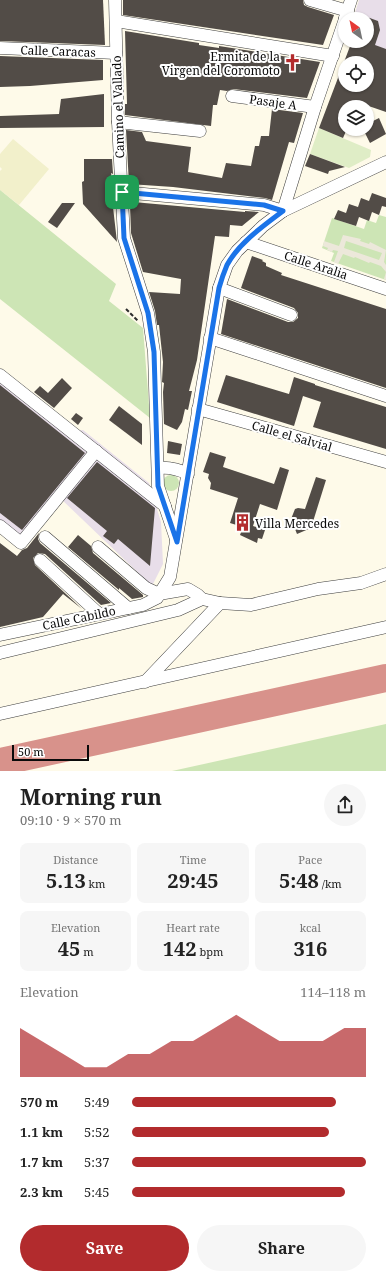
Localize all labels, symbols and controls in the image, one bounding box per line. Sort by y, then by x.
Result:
north arrow [338,12,374,48]
map controls [338,12,374,136]
street label: Calle Caracas [20,41,96,61]
place label: Ermita de la Virgen del Coromoto [162,48,280,79]
church icon: Ermita de la Virgen del Coromoto [283,53,303,73]
street label: Camino el Vallado [108,55,128,159]
button: locate [338,56,374,92]
street label: Pasaje A [248,90,298,114]
button: layers [338,100,374,136]
pin [105,175,139,209]
icon: arrive [111,181,133,203]
street label: Calle Aralia [282,247,350,283]
street label: Calle el Salvial [250,416,334,456]
building icon: Villa Mercedes [232,513,252,533]
place label: Villa Mercedes [255,515,339,532]
street label: Calle Cabildo [41,602,117,634]
scale bar [12,743,89,762]
text: 50 m [18,744,44,759]
text: Morning run [20,781,162,811]
button: share [324,784,366,826]
text: 09:10 · 9 × 570 m [20,811,122,829]
text: Distance [53,852,98,867]
text: Time [180,852,206,867]
text: Pace [298,852,322,867]
text: 5.13 [46,867,86,894]
text: 29:45 [167,867,219,894]
text: 5:48 [279,867,319,894]
text: km [86,876,105,891]
text: /km [319,876,342,891]
text: Elevation [51,920,100,935]
text: Heart rate [166,920,220,935]
text: kcal [300,920,321,935]
text: 45 [58,935,80,962]
text: 142 [163,935,197,962]
text: 316 [293,935,327,962]
text: m [80,944,94,959]
text: bpm [197,944,223,959]
text: Elevation [20,983,79,1001]
text: 114–118 m [300,983,366,1001]
text: 570 m [20,1093,58,1111]
text: 5:49 [84,1093,110,1111]
text: 1.1 km [20,1123,63,1141]
text: 5:52 [84,1123,110,1141]
text: 1.7 km [20,1153,63,1171]
text: 5:37 [84,1153,110,1171]
text: 2.3 km [20,1183,63,1201]
text: 5:45 [84,1183,110,1201]
button: Save [20,1225,189,1271]
button: Share [197,1225,366,1271]

